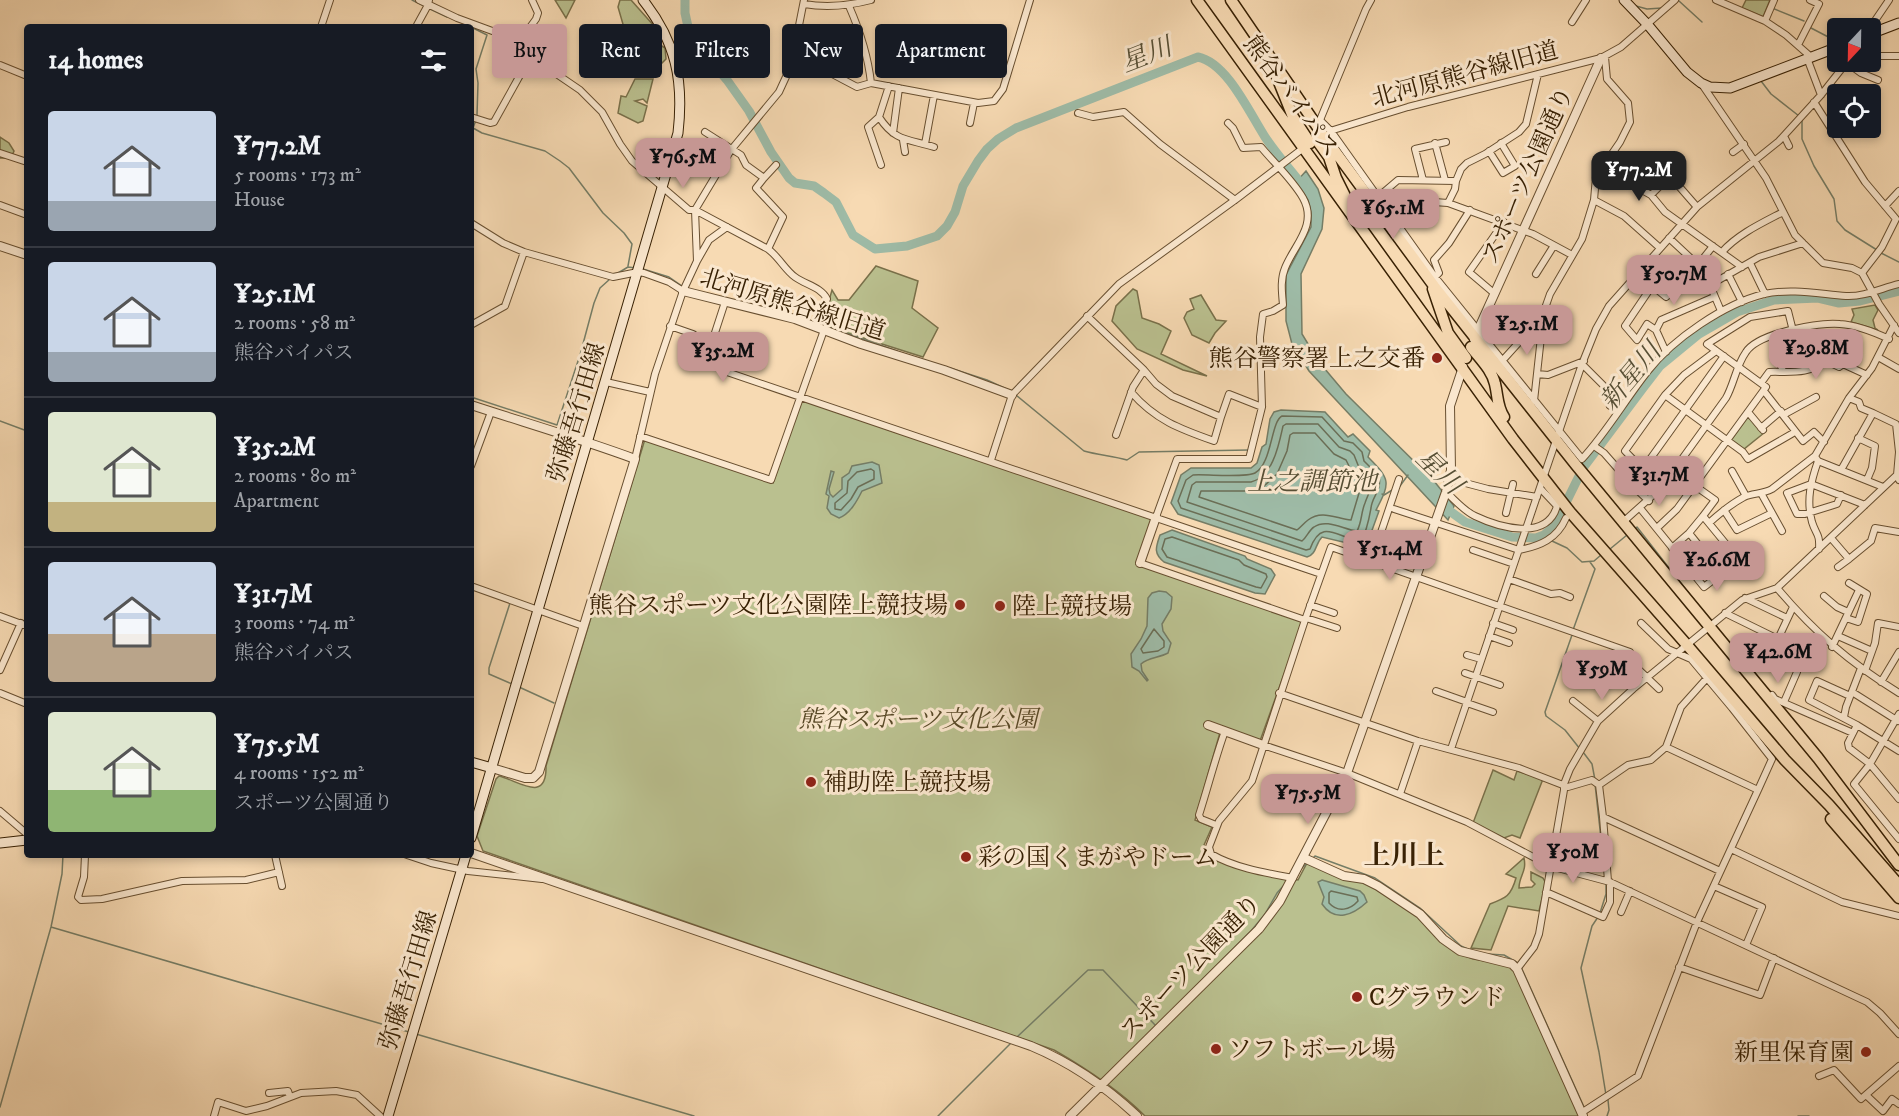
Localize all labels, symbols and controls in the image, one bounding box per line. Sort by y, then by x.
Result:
north arrow [1827,18,1881,72]
map controls [1827,18,1881,138]
chip: Buy [492,24,567,78]
chip: Rent [579,24,662,78]
chip: Filters [674,24,770,78]
chip: New [782,24,863,78]
chip: Apartment [875,24,1007,78]
water label: 星川 [1116,30,1180,80]
street label: 熊谷バイパス [1237,30,1346,163]
street label: 北河原熊谷線旧道 [1369,36,1562,114]
text: 14 homes [48,44,143,77]
icon: filters [417,44,450,77]
street label: スポーツ公園通り [1475,82,1580,269]
button: locate [1827,84,1881,138]
text: ¥77.2M [234,130,321,163]
icon: home [96,135,168,207]
pin: ¥76.5M [634,138,732,189]
text: ¥76.5M [649,145,717,170]
pin: ¥77.2M [1590,151,1688,202]
text: ¥77.2M [1605,158,1673,183]
text: 5 rooms · 173 m² [234,163,361,188]
text: House [234,188,285,213]
pin: ¥65.1M [1344,189,1442,240]
text: ¥65.1M [1361,196,1425,221]
pin: ¥50.7M [1625,255,1723,306]
text: ¥50.7M [1641,262,1707,287]
street label: 北河原熊谷線旧道 [697,263,889,347]
text: ¥25.1M [234,278,316,311]
icon: home [96,286,168,358]
pin: ¥25.1M [1478,305,1576,356]
text: 2 rooms · 58 m² [234,311,355,336]
text: ¥25.1M [1496,312,1558,337]
pin: ¥29.8M [1767,329,1865,380]
pin: ¥35.2M [674,332,772,383]
water label: 新星川 [1593,334,1671,417]
text: ¥29.8M [1783,336,1849,361]
street label: 弥藤吾行田線 [542,339,612,486]
text: ¥35.2M [691,339,755,364]
text: 熊谷バイパス [234,341,354,366]
place label: 熊谷警察署上之交番 [1209,344,1425,374]
marker: 熊谷警察署上之交番 [1430,351,1444,365]
text: ¥35.2M [234,431,316,464]
icon: home [96,436,168,508]
water label: 星川 [1409,442,1471,504]
pin: ¥31.7M [1610,456,1708,507]
text: ¥31.7M [1629,463,1689,488]
text: 2 rooms · 80 m² [234,464,356,489]
water label: 上之調節池 [1247,466,1380,499]
text: Apartment [234,489,319,514]
pin: ¥51.4M [1341,530,1439,581]
text: ¥51.4M [1357,537,1423,562]
pin: ¥26.6M [1668,541,1766,592]
text: ¥26.6M [1683,548,1751,573]
text: ¥31.7M [234,578,313,611]
icon: home [96,586,168,658]
place label: 熊谷スポーツ文化公園陸上競技場 [589,591,948,621]
place label: 陸上競技場 [1012,592,1132,622]
marker: 熊谷スポーツ文化公園陸上競技場 [953,598,967,612]
marker: 陸上競技場 [993,599,1007,613]
text: 3 rooms · 74 m² [234,611,355,636]
pin: ¥42.6M [1729,633,1827,684]
text: ¥42.6M [1744,640,1812,665]
text: 熊谷バイパス [234,641,354,666]
pin: ¥59M [1566,650,1638,701]
text: ¥59M [1576,657,1628,682]
park label: 熊谷スポーツ文化公園 [798,705,1042,735]
text: ¥75.5M [234,728,320,761]
icon: home [96,736,168,808]
text: 4 rooms · 152 m² [234,761,364,786]
place label: 補助陸上競技場 [823,768,991,798]
pin: ¥75.5M [1259,774,1357,825]
marker: 補助陸上競技場 [804,775,818,789]
text: ¥75.5M [1275,781,1341,806]
text: スポーツ公園通り [234,791,393,816]
pin: ¥50M [1537,833,1609,884]
district label: 上川上 [1364,839,1445,873]
text: ¥50M [1547,840,1599,865]
place label: 彩の国くまがやドーム [978,843,1218,873]
marker: 彩の国くまがやドーム [959,850,973,864]
street label: スポーツ公園通り [1114,889,1268,1047]
street label: 弥藤吾行田線 [374,907,444,1054]
place label: Cグラウンド [1369,983,1505,1013]
marker: Cグラウンド [1350,990,1364,1004]
place label: ソフトボール場 [1228,1035,1396,1065]
place label: 新里保育園 [1734,1038,1854,1068]
marker: ソフトボール場 [1209,1042,1223,1056]
marker: 新里保育園 [1859,1045,1873,1059]

